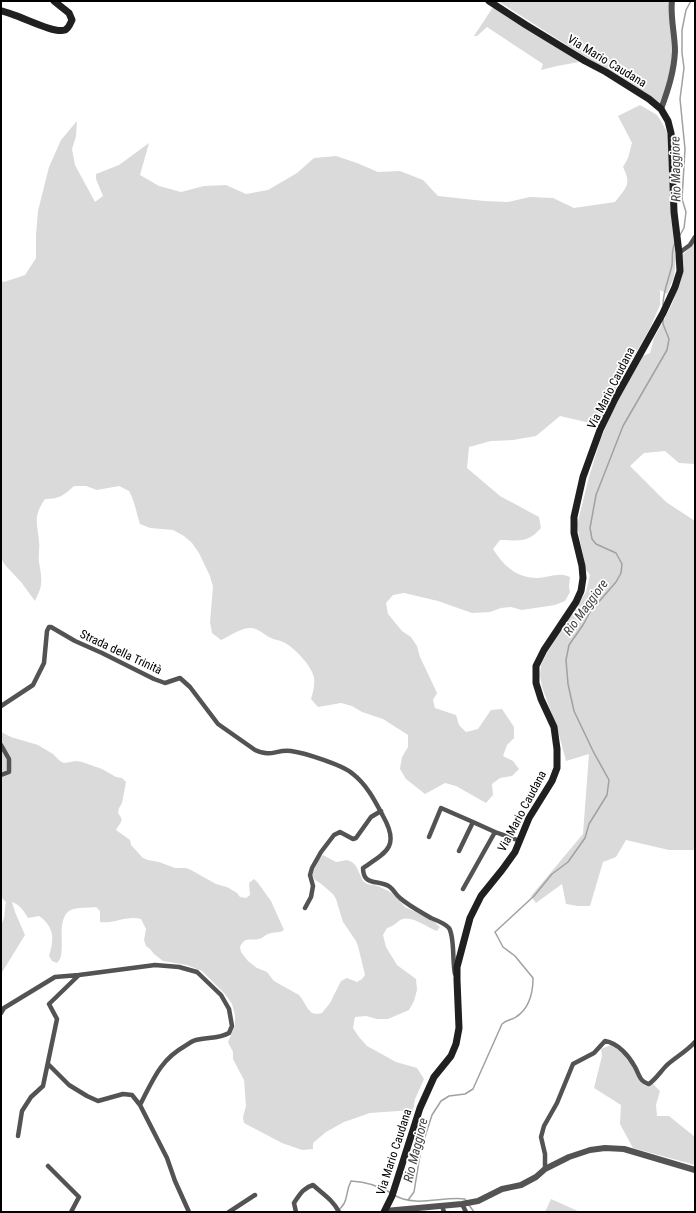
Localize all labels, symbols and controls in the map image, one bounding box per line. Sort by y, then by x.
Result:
street label: Via Mario Caudana [565,32,649,90]
water label: Rio Maggiore [667,136,684,202]
street label: Via Mario Caudana [584,345,638,431]
water label: Rio Maggiore [560,576,611,638]
street label: Strada della Trinità [78,627,164,677]
street label: Via Mario Caudana [495,768,549,854]
street label: Via Mario Caudana [373,1107,415,1197]
water label: Rio Maggiore [400,1116,431,1184]

